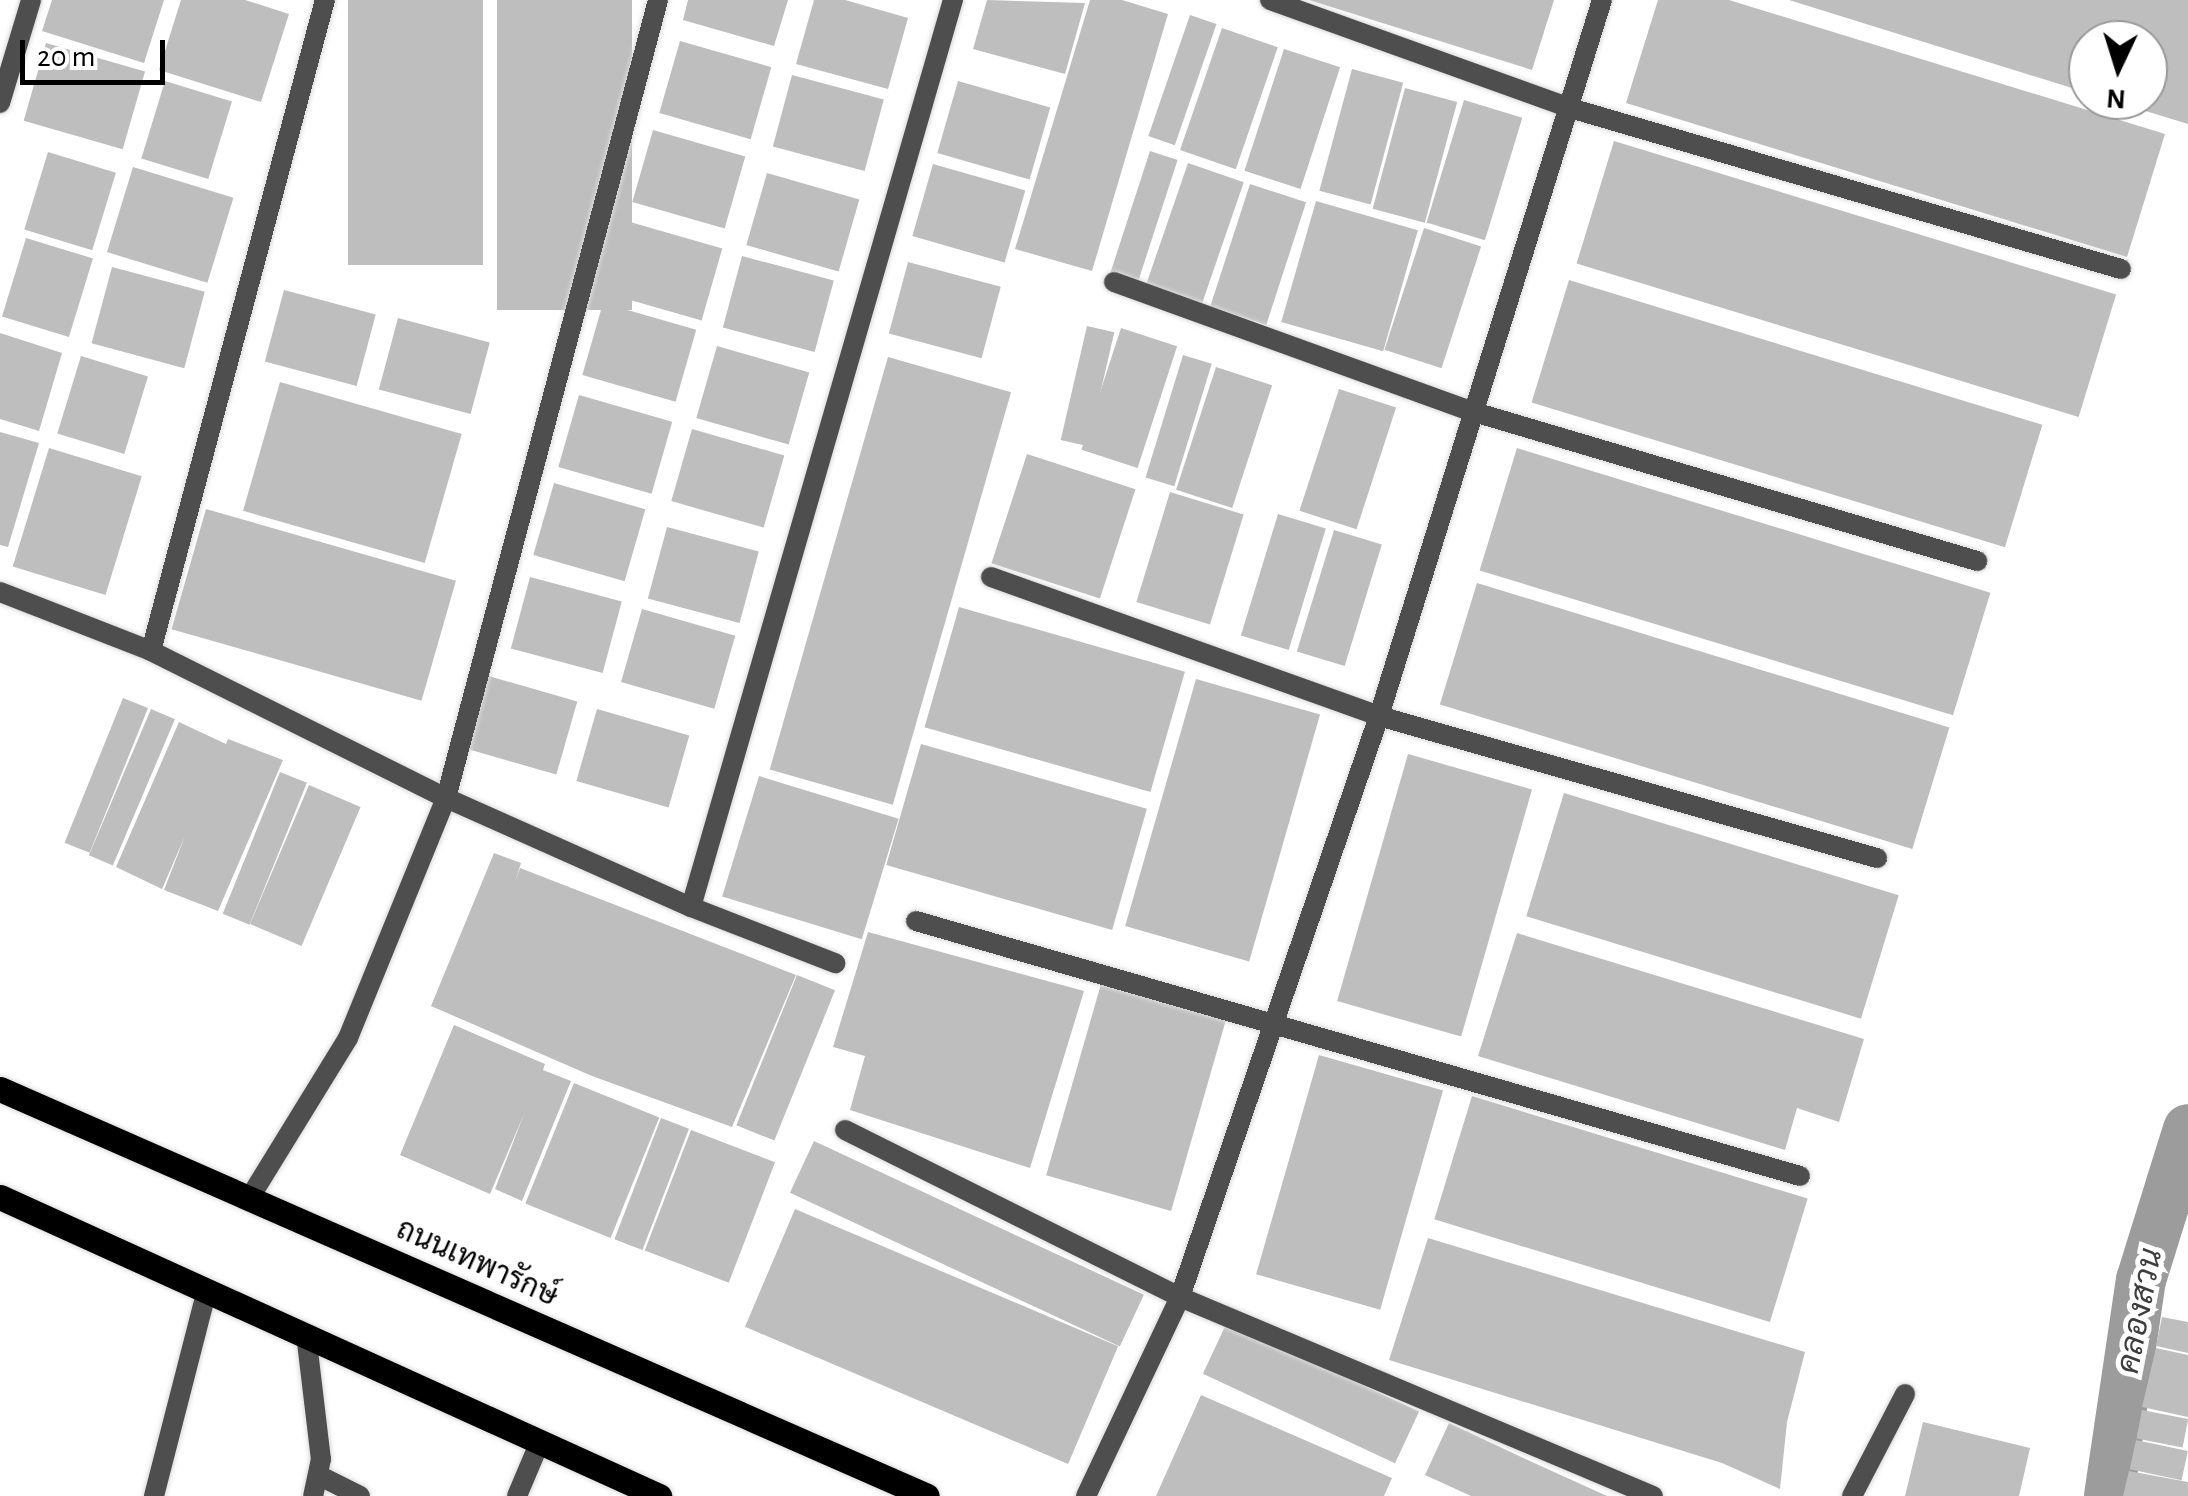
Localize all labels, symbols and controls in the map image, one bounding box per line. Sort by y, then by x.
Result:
scale bar [25,20,170,82]
north arrow [2068,20,2168,120]
text: 20 m [37,42,95,72]
text: N [2105,83,2127,113]
street label: ถนนเทพารักษ์ [391,1211,563,1315]
water label: คลองสวน [2109,1245,2171,1377]

